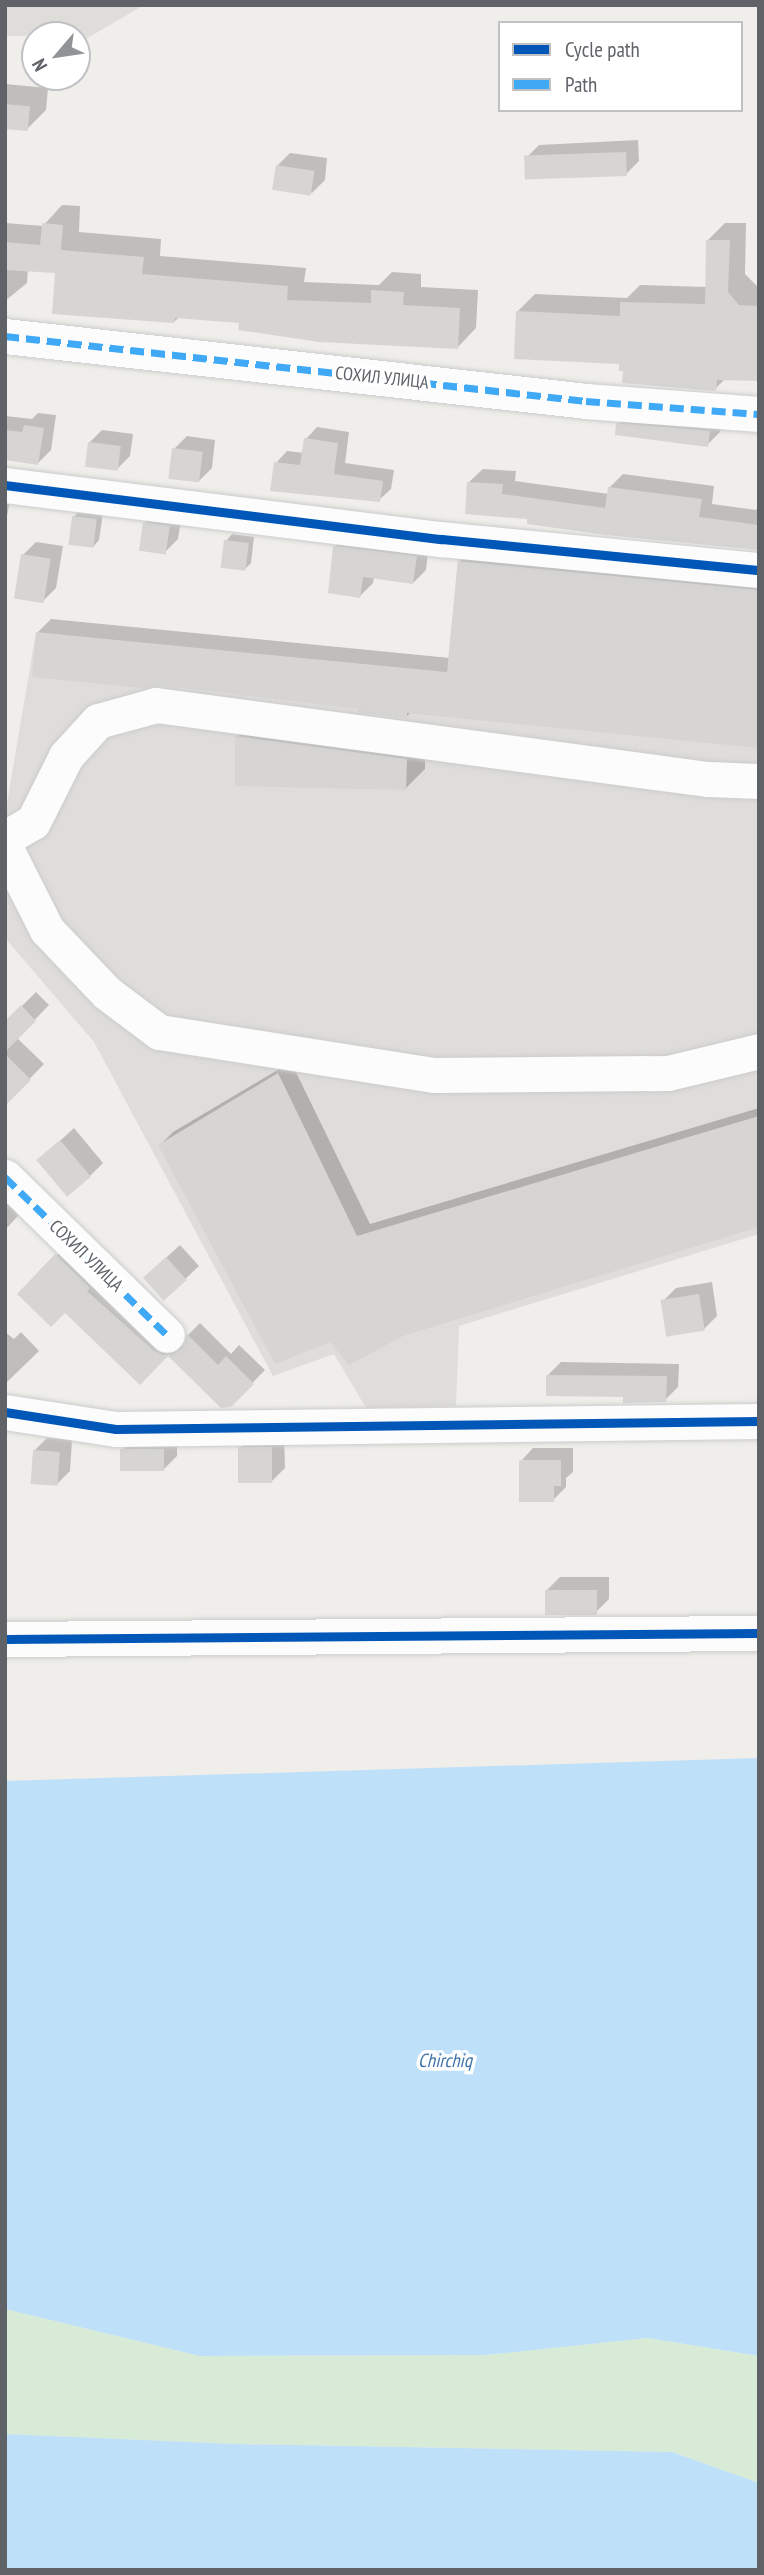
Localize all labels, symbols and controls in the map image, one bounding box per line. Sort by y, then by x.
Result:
north arrow [21,21,91,91]
legend [498,21,743,112]
text: Cycle path [565,36,640,63]
text: N [26,55,52,76]
text: Path [565,71,597,98]
street label: СОХИЛ УЛИЦА [334,362,430,394]
street label: СОХИЛ УЛИЦА [45,1216,127,1296]
water label: Chirchiq [418,2050,472,2072]

